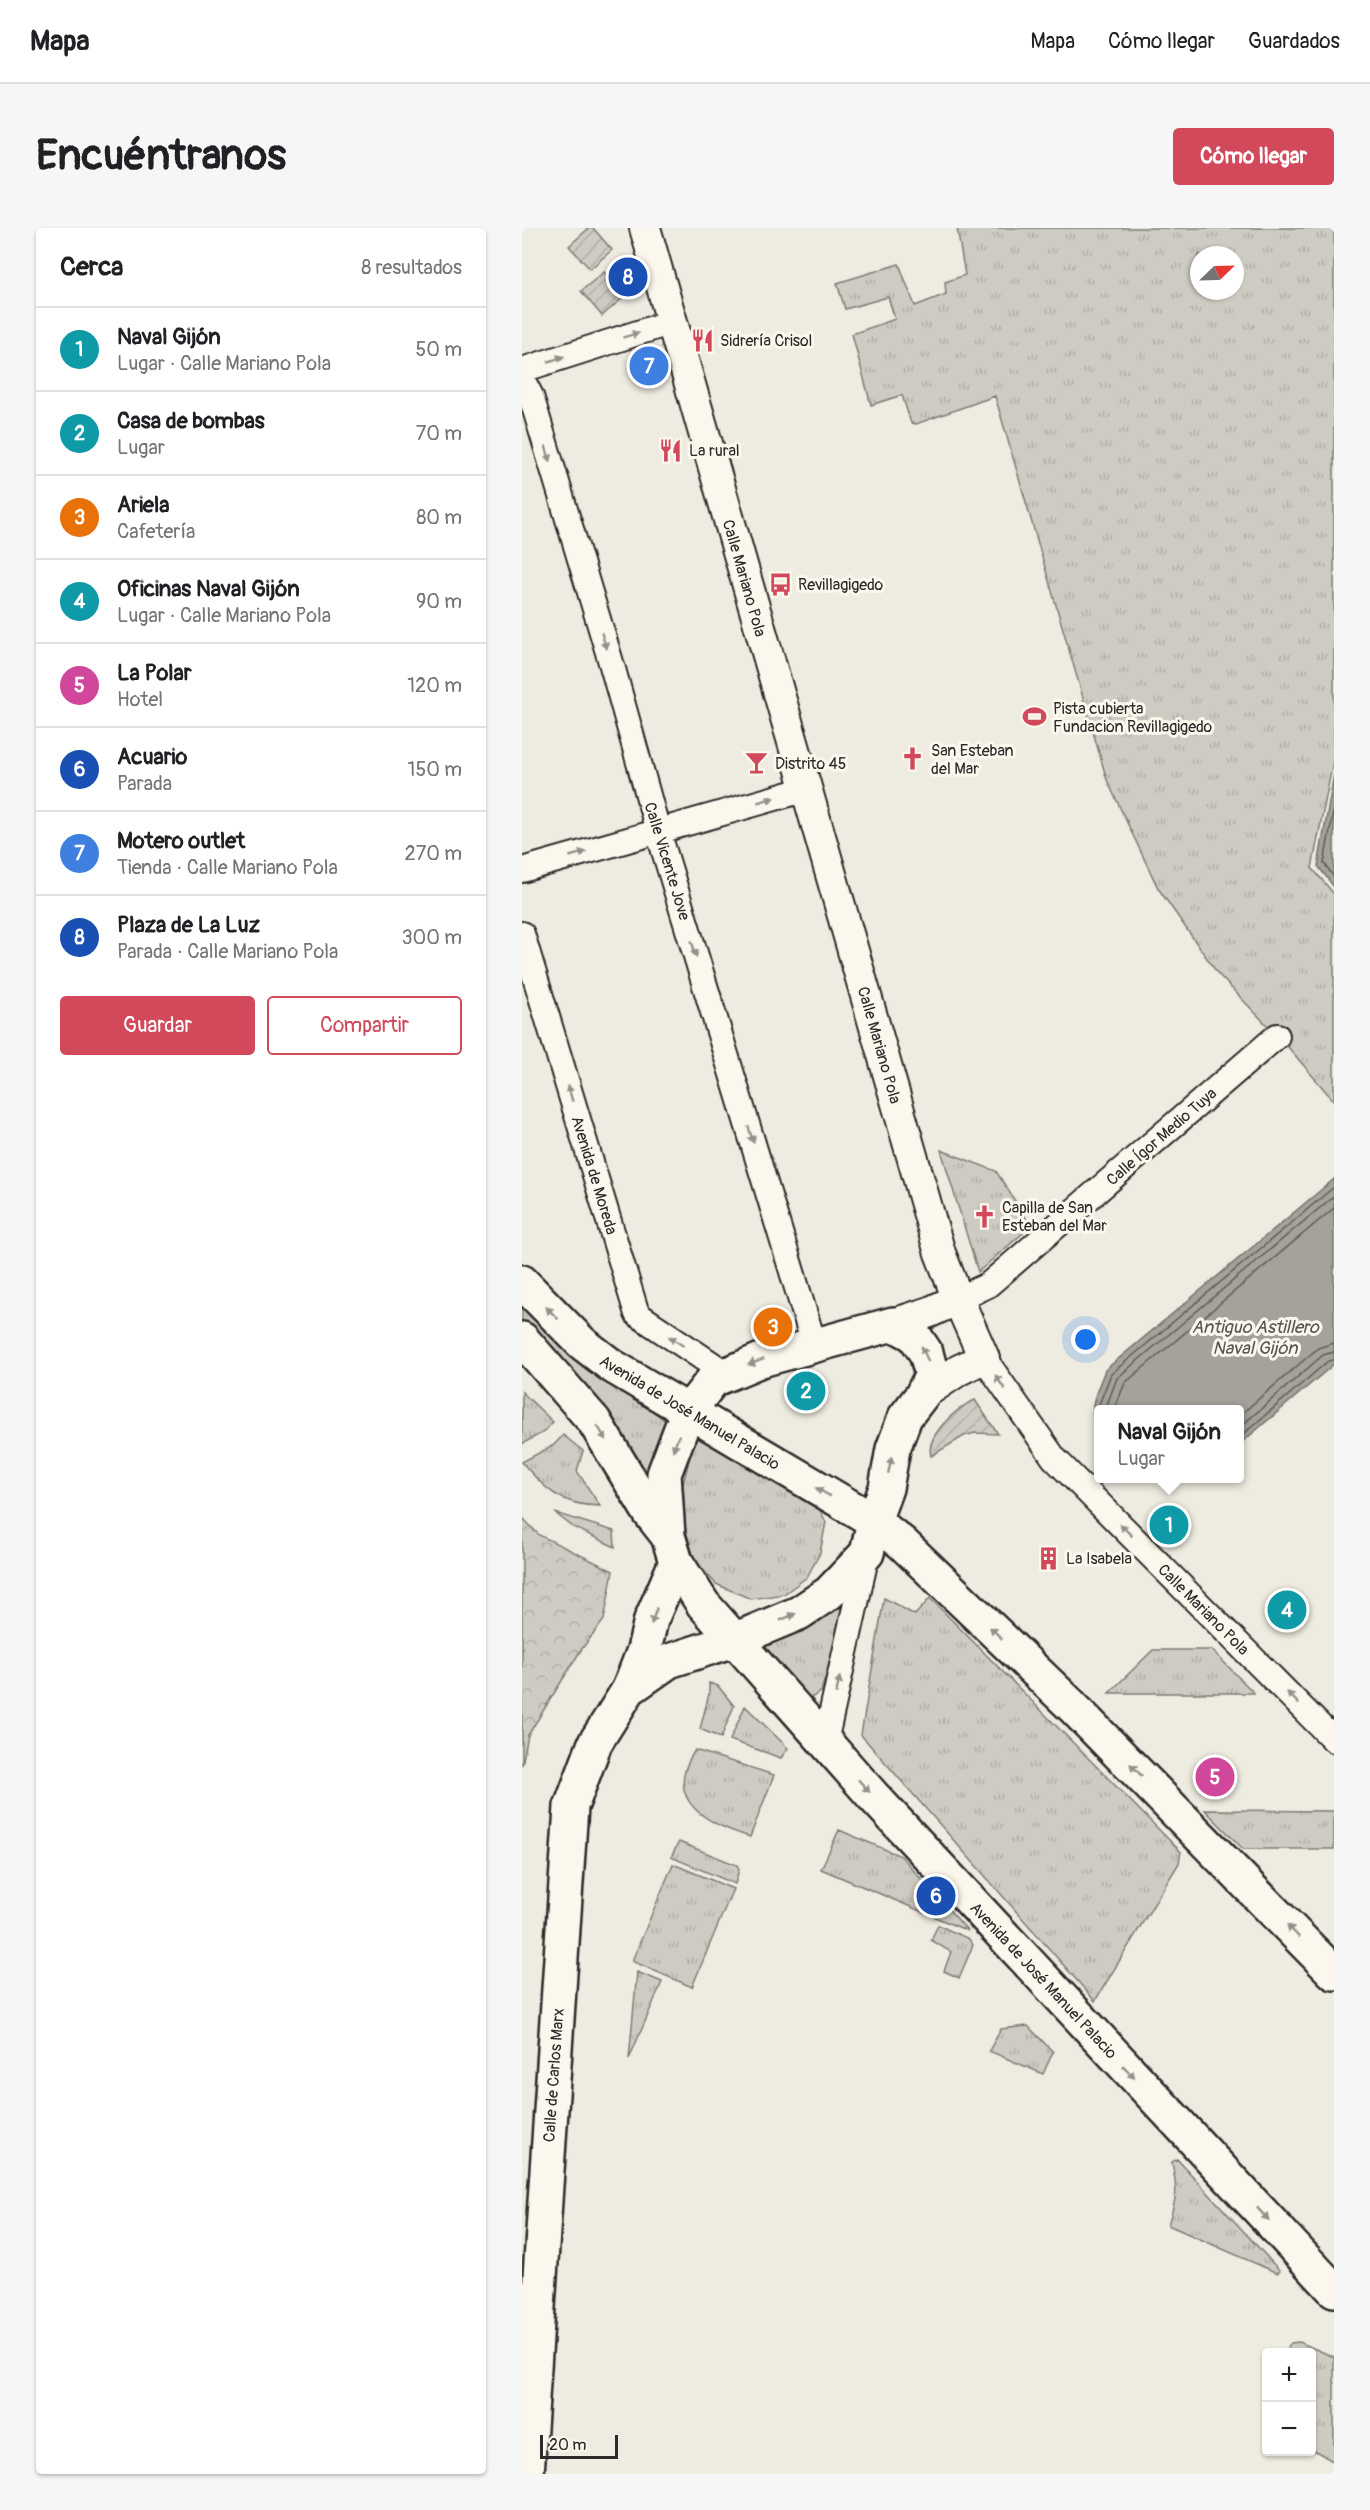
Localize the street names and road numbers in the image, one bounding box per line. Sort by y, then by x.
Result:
street label: Calle Mariano Pola [718,517,770,639]
street label: Calle Vicente Jove [640,800,695,923]
street label: Calle Mariano Pola [853,984,905,1106]
street label: Calle Ígor Medio Tuya [1102,1083,1221,1190]
street label: Avenida de Moreda [567,1114,622,1237]
street label: Avenida de José Manuel Palacio [596,1351,784,1475]
street label: Calle Mariano Pola [1153,1560,1253,1660]
street label: Avenida de José Manuel Palacio [965,1898,1121,2063]
street label: Calle de Carlos Marx [539,2007,569,2143]

